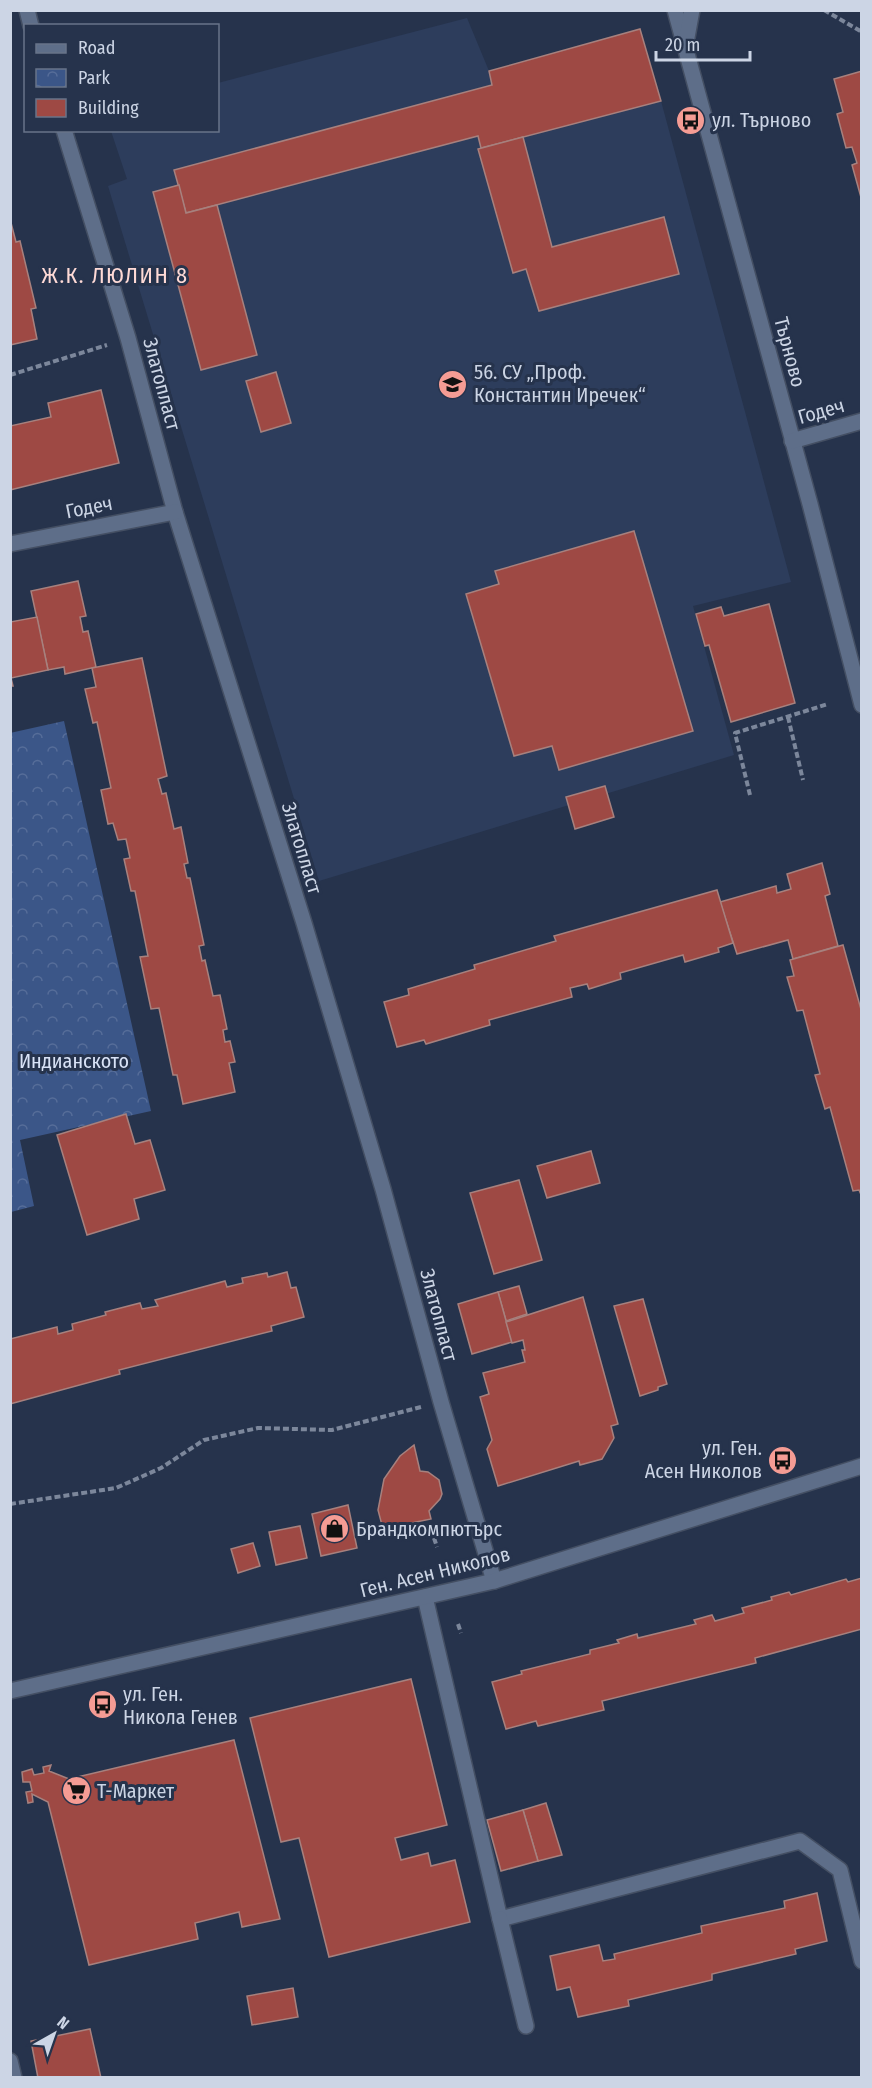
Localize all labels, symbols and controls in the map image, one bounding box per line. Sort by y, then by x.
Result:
legend [24,24,219,132]
scale bar [656,24,750,62]
text: 20 m [665,34,700,56]
text: Road [78,37,115,59]
text: Park [78,67,111,89]
text: Building [78,97,139,119]
bus stop icon: ул. Търново [675,104,707,136]
place label: ул. Търново [712,108,811,132]
district label: Ж.К. ЛЮЛИН 8 [42,262,188,289]
street label: Търново [769,314,811,390]
street label: Златопласт [138,335,186,434]
place label: 56. СУ „Проф. Константин Иречек“ [474,360,646,407]
school or university icon: 56. СУ „Проф. Константин Иречек“ [437,368,469,400]
street label: Годеч [795,393,847,429]
street label: Годеч [63,491,115,523]
street label: Златопласт [277,799,328,898]
park label: Индианското [19,1049,129,1073]
street label: Златопласт [415,1266,463,1365]
place label: ул. Ген. Асен Николов [645,1436,762,1483]
bus stop icon: ул. Ген. Асен Николов [767,1444,799,1476]
shop icon: Брандкомпютърс [319,1513,351,1545]
place label: Брандкомпютърс [356,1517,502,1541]
street label: Ген. Асен Николов [357,1542,513,1602]
place label: ул. Ген. Никола Генев [123,1682,238,1729]
bus stop icon: ул. Ген. Никола Генев [86,1689,118,1721]
supermarket icon: Т-Маркет [60,1775,92,1807]
place label: Т-Маркет [97,1779,175,1803]
north arrow [24,2004,84,2064]
text: N [54,2013,73,2033]

